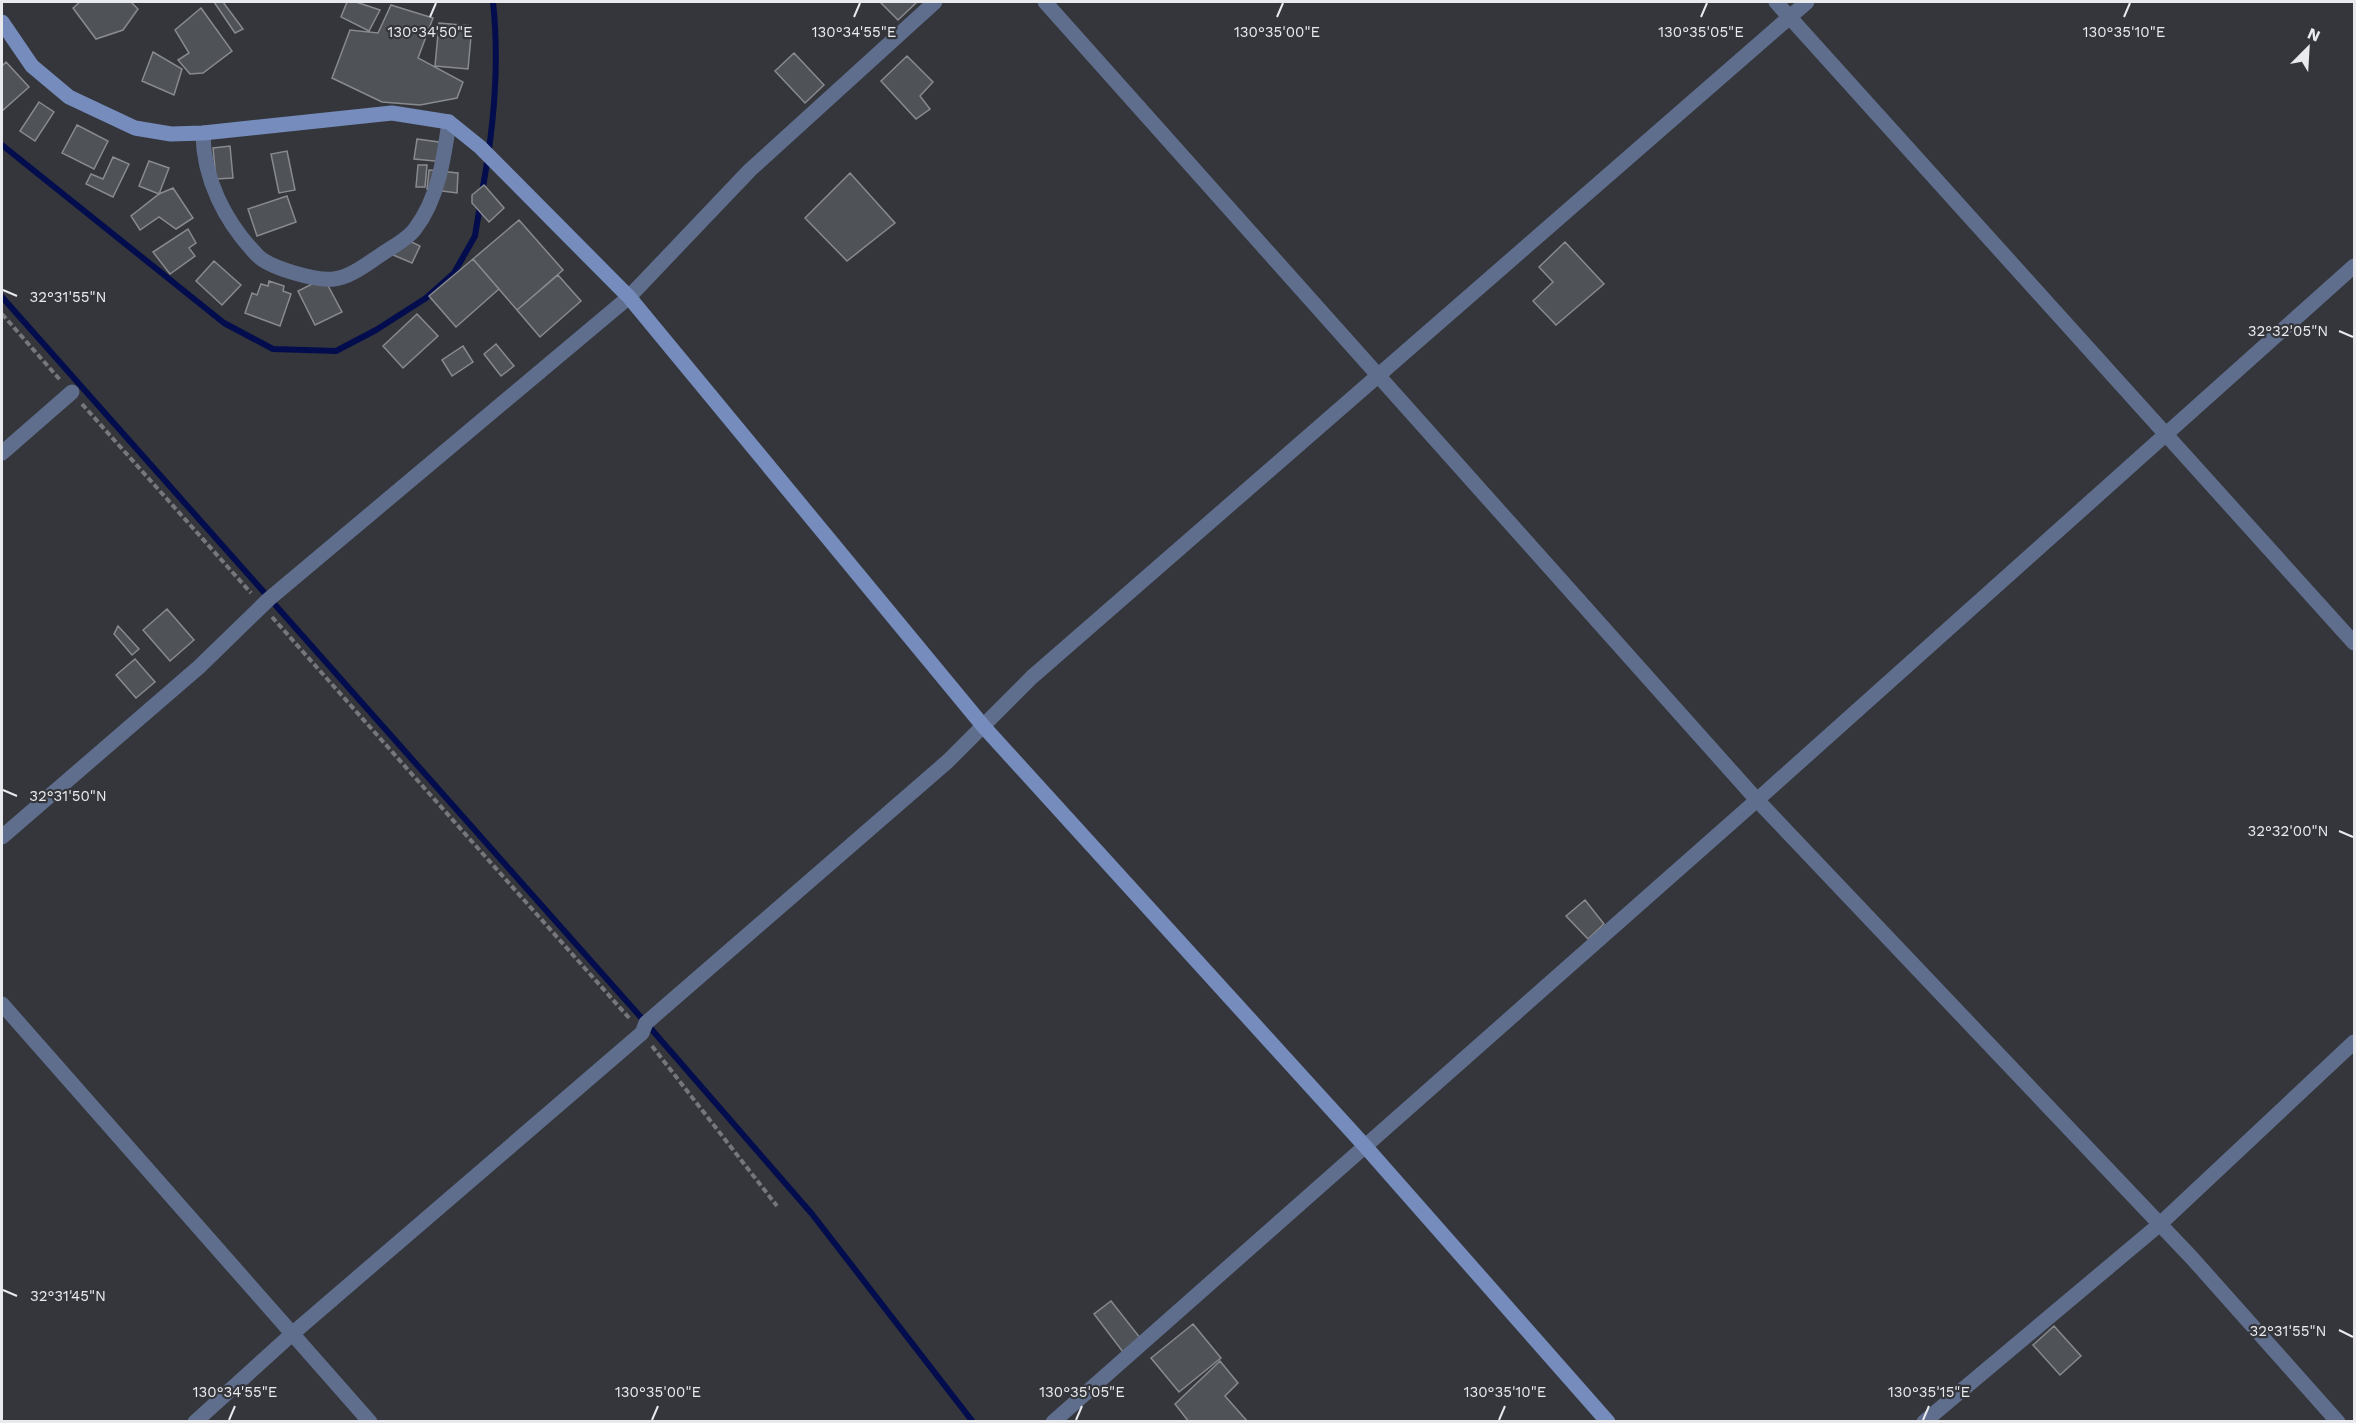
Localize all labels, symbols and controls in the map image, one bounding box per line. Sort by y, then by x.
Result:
north arrow [2278,18,2338,78]
text: 130°34'50"E [387,23,473,41]
text: 130°34'55"E [812,23,896,41]
text: 130°35'00"E [1234,23,1320,41]
text: 130°35'05"E [1658,23,1744,41]
text: 130°35'10"E [2083,23,2165,41]
text: N [2305,24,2323,46]
text: 32°31'55"N [29,288,107,306]
text: 32°32'05"N [2248,322,2328,340]
text: 32°31'50"N [29,787,107,805]
text: 32°32'00"N [2247,822,2329,840]
text: 32°31'45"N [30,1287,106,1305]
text: 32°31'55"N [2249,1322,2327,1340]
text: 130°34'55"E [193,1383,277,1401]
text: 130°35'00"E [615,1383,701,1401]
text: 130°35'05"E [1039,1383,1125,1401]
text: 130°35'10"E [1464,1383,1546,1401]
text: 130°35'15"E [1888,1383,1970,1401]

